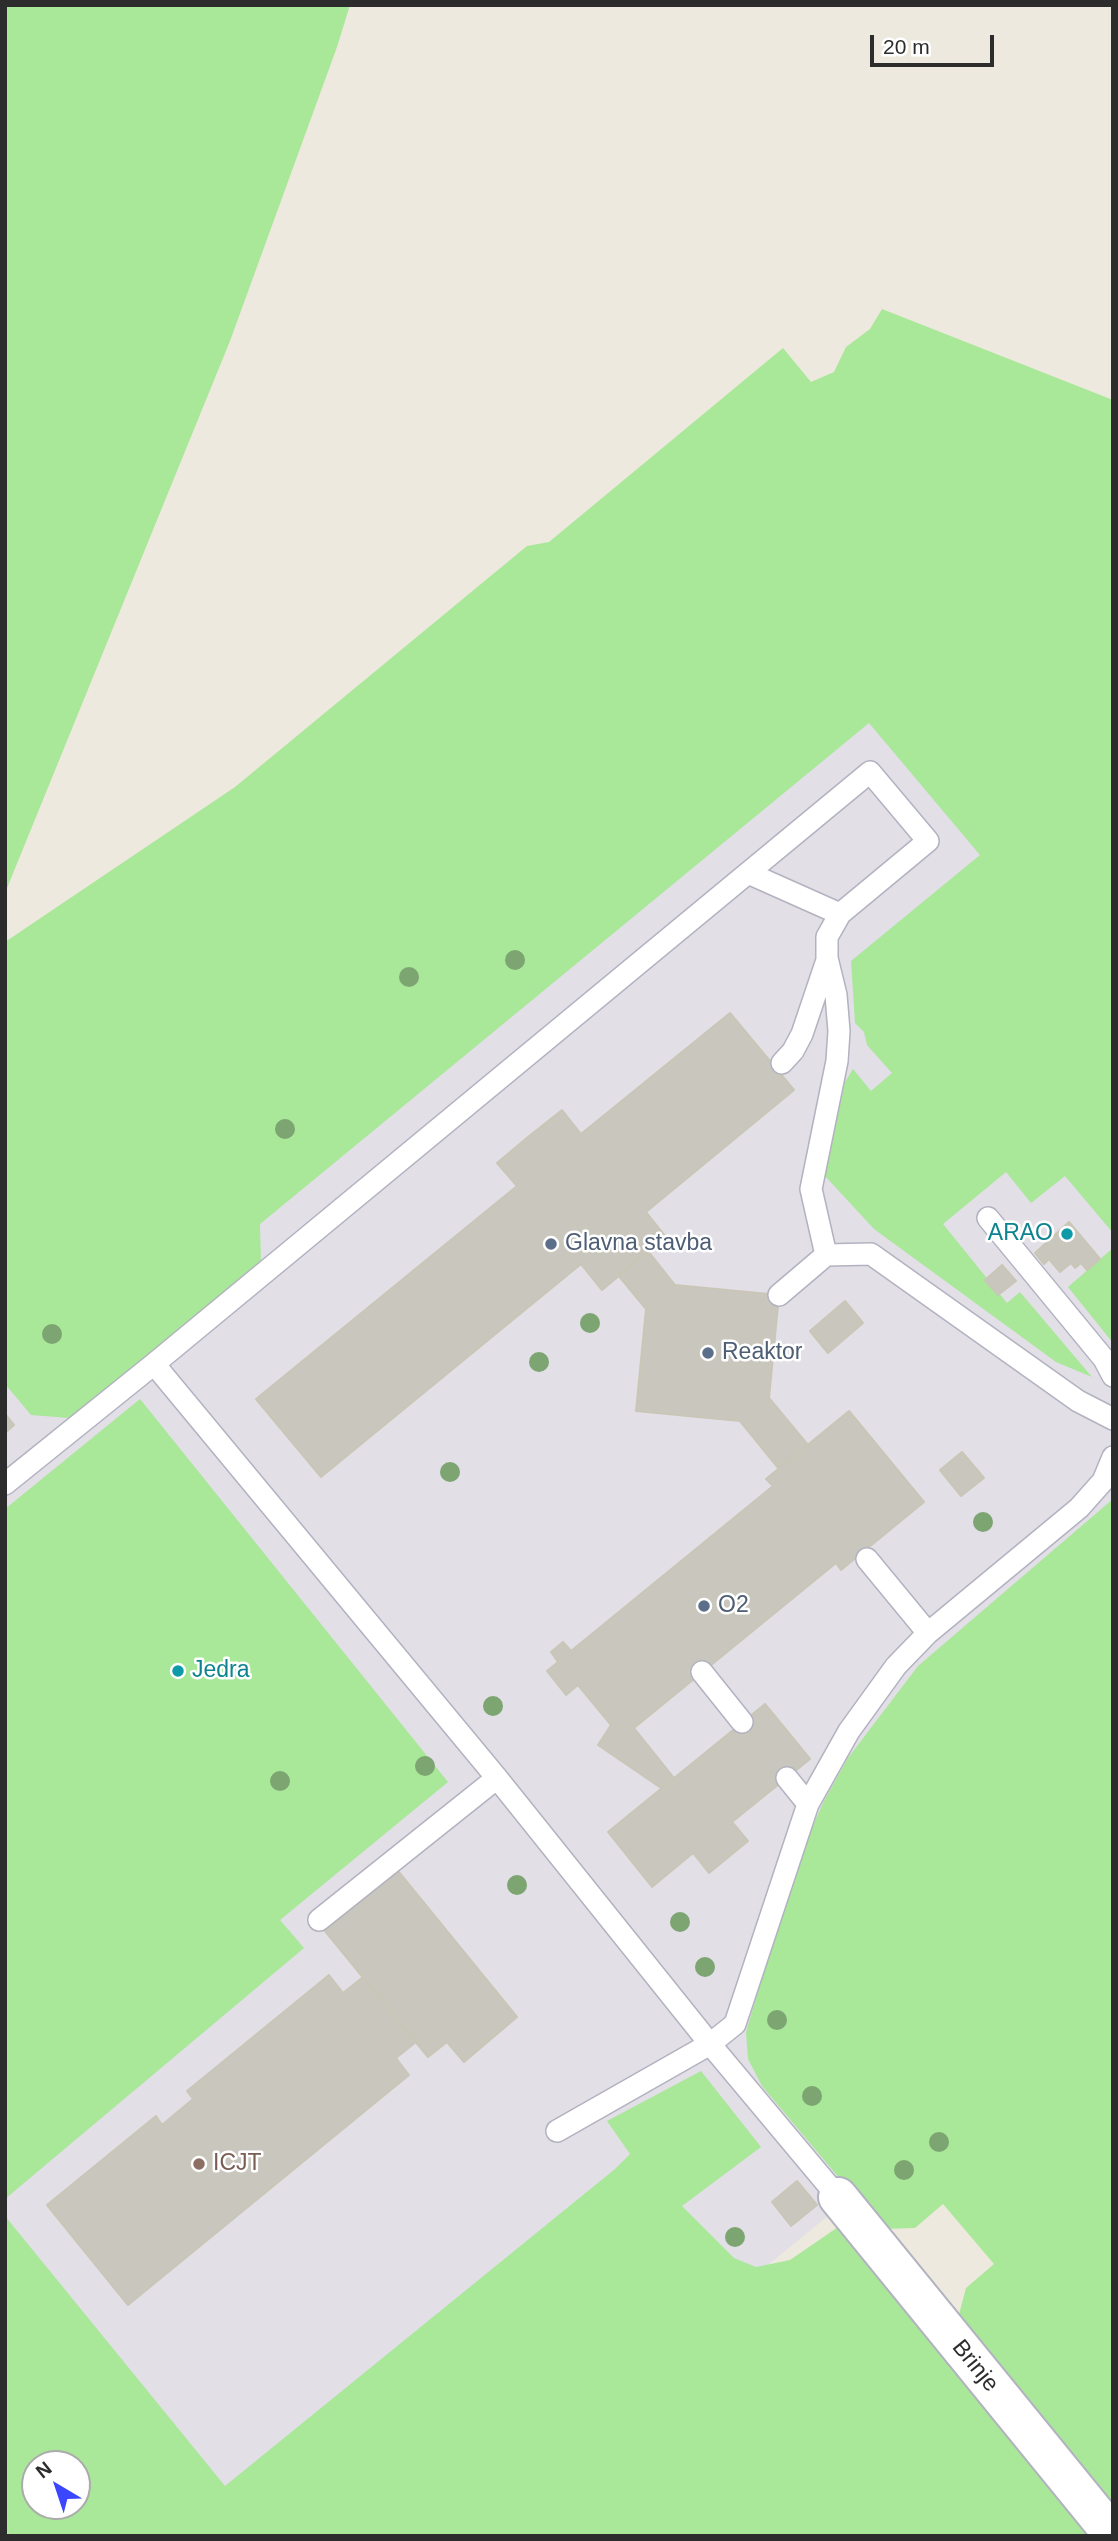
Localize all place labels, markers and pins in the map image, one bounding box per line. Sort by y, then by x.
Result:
place label: ARAO [988,1220,1053,1248]
marker: ARAO [1059,1226,1075,1242]
place label: Glavna stavba [565,1230,712,1258]
marker: Glavna stavba [543,1236,559,1252]
place label: Reaktor [722,1339,803,1367]
marker: Reaktor [700,1345,716,1361]
place label: O2 [718,1592,749,1620]
marker: O2 [696,1598,712,1614]
place label: Jedra [192,1657,250,1685]
marker: Jedra [170,1663,186,1679]
place label: ICJT [213,2150,262,2178]
marker: ICJT [191,2156,207,2172]

